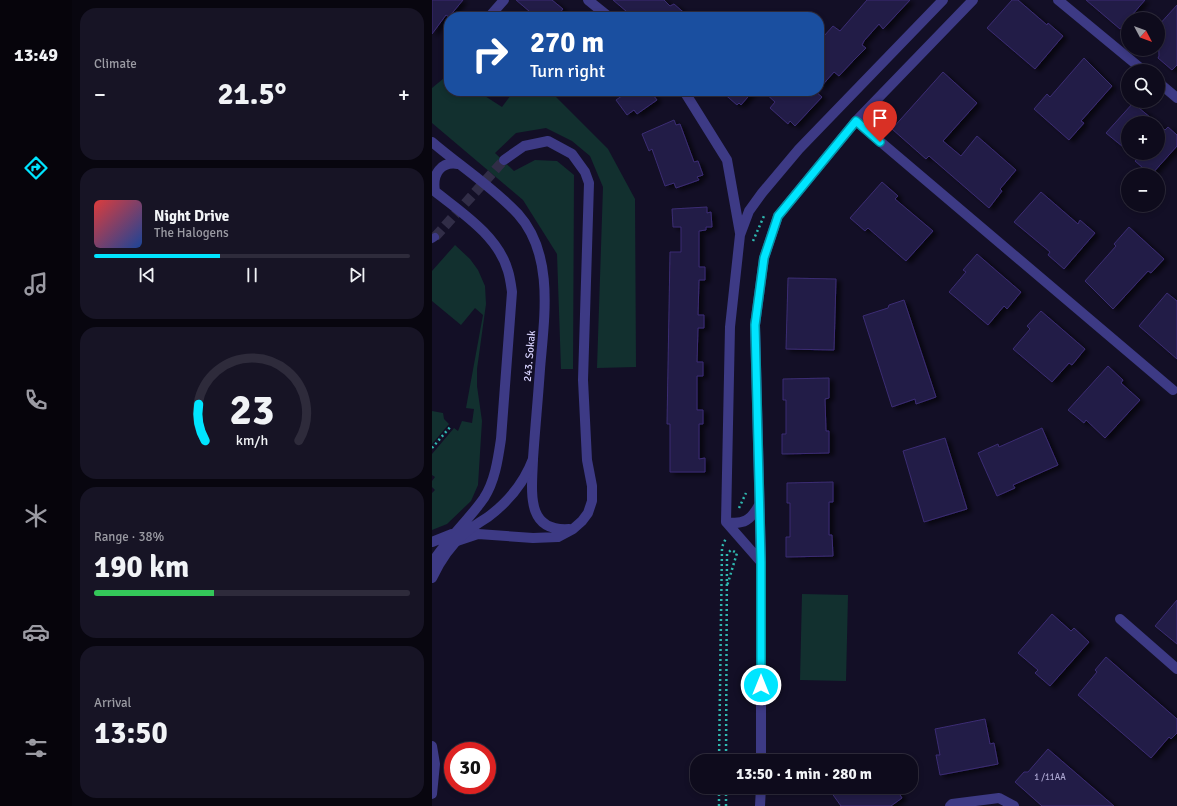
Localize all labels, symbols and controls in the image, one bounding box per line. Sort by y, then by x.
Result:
north arrow [1121,12,1165,56]
map controls [1121,12,1165,212]
text: 270 m [530,26,604,60]
icon: right [464,28,516,80]
text: 13:49 [14,44,58,66]
text: Climate [94,56,137,72]
text: Turn right [530,60,605,82]
button: search [1121,64,1165,108]
text: 21.5° [217,76,287,113]
text: − [94,81,106,108]
text: + [398,81,410,108]
pin [863,101,897,142]
icon: arrive [869,107,891,129]
button: + [1121,116,1165,160]
icon: directions [22,154,50,182]
button: − [1121,168,1165,212]
text: Night Drive [154,207,229,225]
text: The Halogens [154,225,229,241]
icon: previous [136,264,158,286]
icon: pause [241,264,263,286]
icon: next [346,264,368,286]
icon: music [22,270,50,298]
street label: 243. Sokak [521,329,538,382]
text: 23 [230,385,274,436]
icon: phone [22,386,50,414]
text: km/h [236,432,268,449]
icon: climate [22,502,50,530]
text: Range · 38% [94,529,164,545]
text: 190 km [94,549,189,586]
icon: car [22,618,50,646]
position arrow [740,664,782,706]
text: Arrival [94,695,131,711]
text: 13:50 [94,715,168,752]
icon: filters [22,734,50,762]
speed limit sign: 30 [444,742,496,794]
text: 13:50 · 1 min · 280 m [736,765,872,783]
house number: 1 /11AA [1034,772,1066,783]

